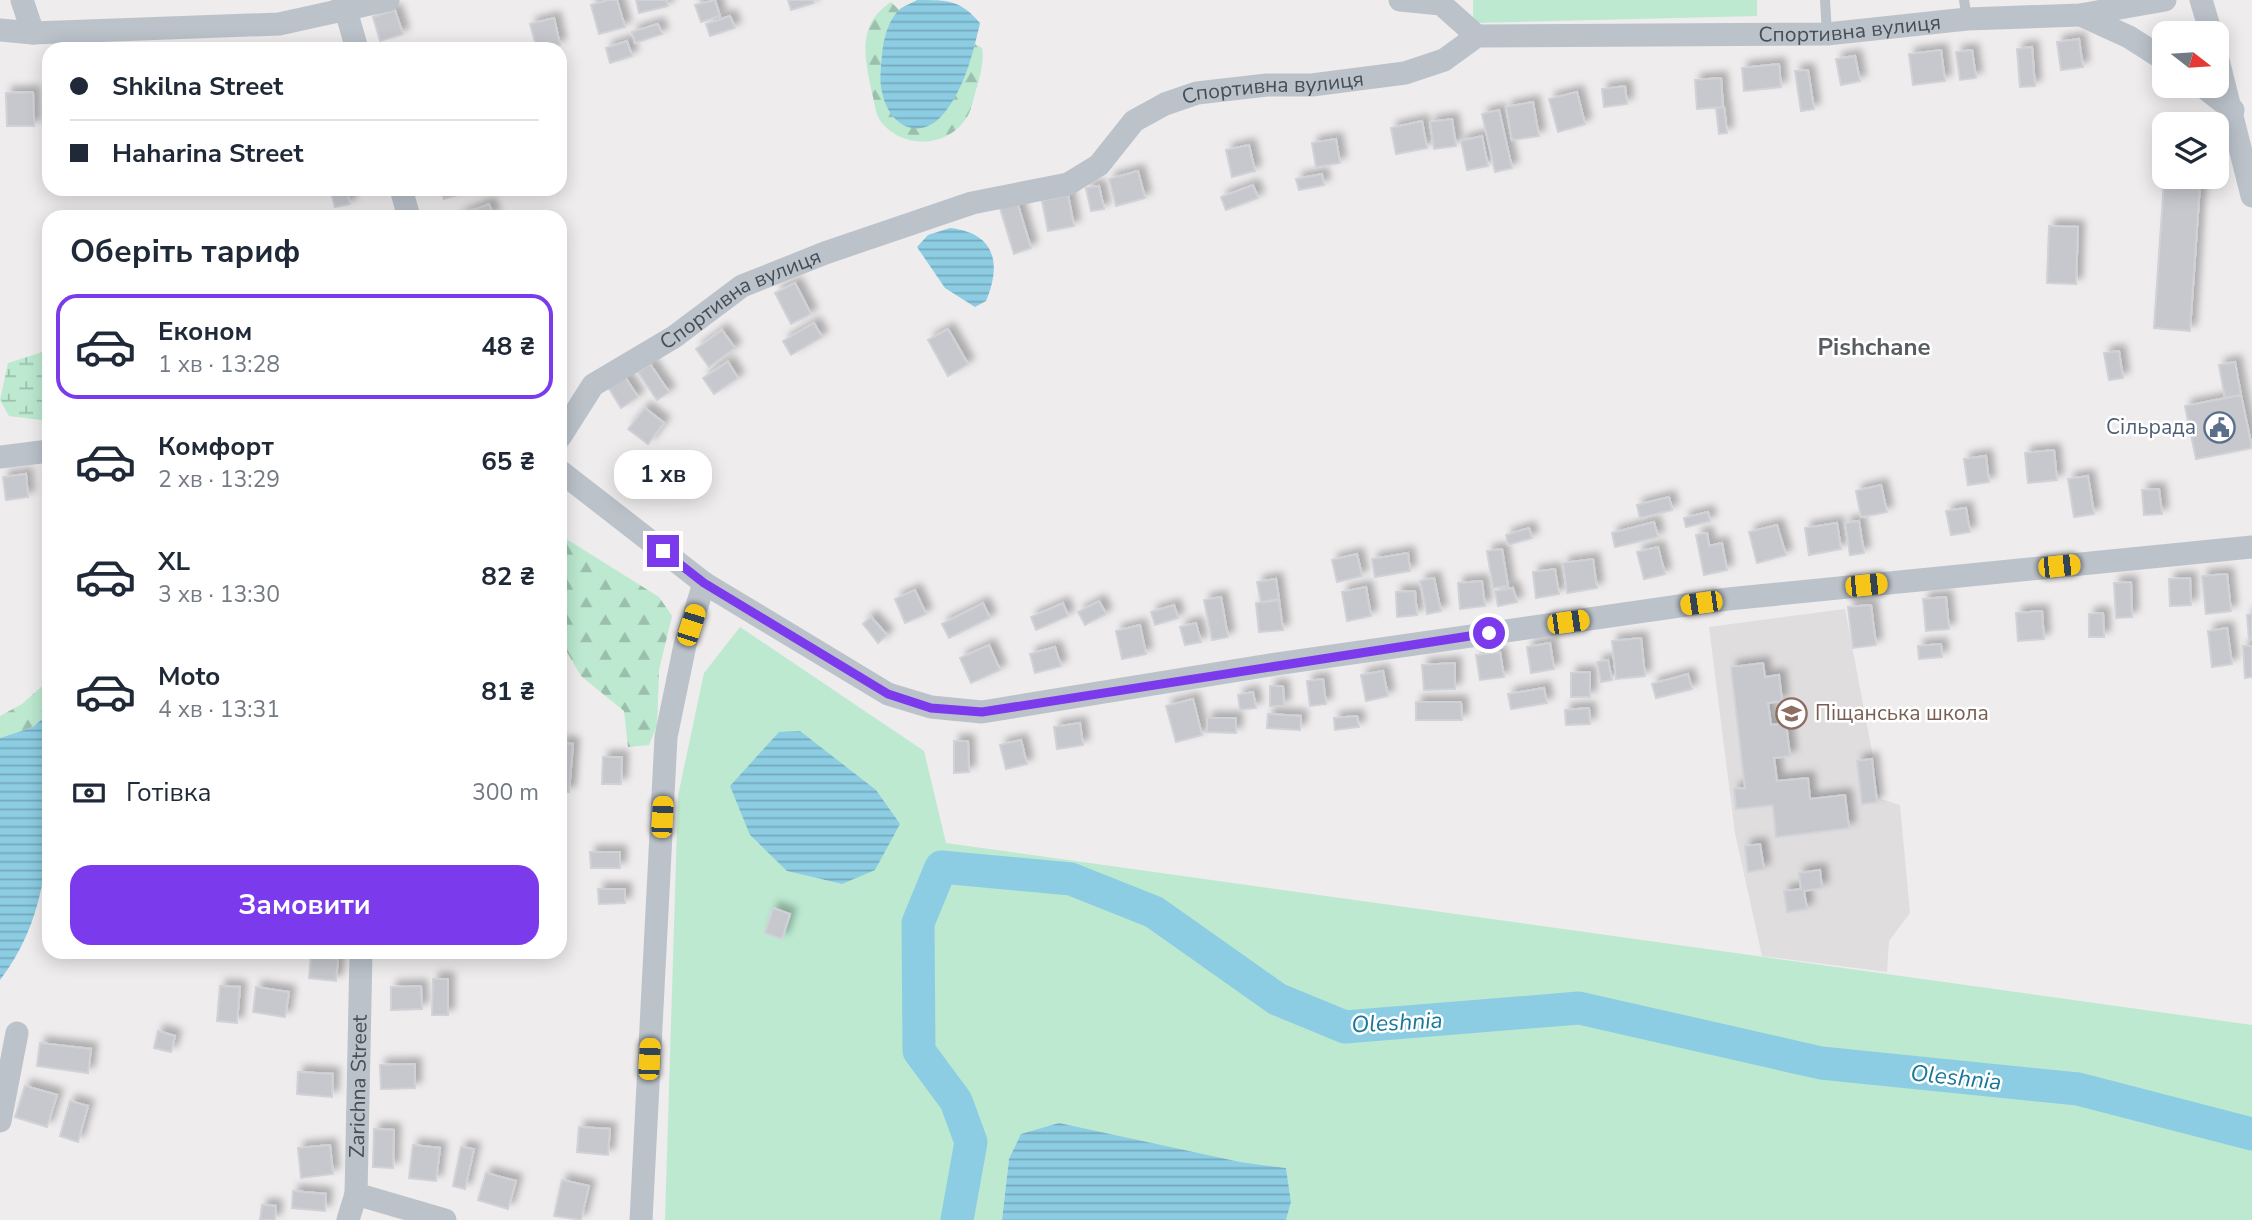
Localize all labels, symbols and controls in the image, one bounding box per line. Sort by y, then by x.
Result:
street label: Спортивна вулиця [1758,8,1942,48]
north arrow [2152,21,2230,98]
map controls [2152,21,2229,189]
street label: Спортивна вулиця [1178,64,1365,111]
text: Shkilna Street [112,69,283,104]
button: layers [2152,112,2229,189]
text: Haharina Street [112,136,303,171]
text: Оберіть тариф [70,230,300,273]
street label: Спортивна вулиця [655,242,825,356]
text: Економ [158,314,252,349]
icon: car [74,315,137,378]
text: 48 ₴ [481,329,535,364]
district label: Pishchane [1817,331,1931,363]
text: 1 хв · 13:28 [158,349,280,380]
public building icon: Сільрада [2202,410,2236,444]
place label: Сільрада [2106,413,2196,441]
text: Комфорт [158,429,274,464]
icon: car [74,430,137,493]
text: 65 ₴ [481,444,535,479]
callout: 1 хв [614,449,712,498]
text: 1 хв [640,459,686,490]
text: 2 хв · 13:29 [158,464,280,495]
route end [647,535,679,567]
text: XL [158,544,190,579]
icon: car [74,545,137,608]
car [2038,553,2081,579]
text: 82 ₴ [481,559,535,594]
car [1845,572,1888,598]
text: 3 хв · 13:30 [158,579,280,610]
car [1679,590,1724,616]
car [675,602,708,648]
car [1546,609,1591,635]
route start [1473,617,1505,649]
text: Moto [158,659,220,694]
icon: car [74,660,137,723]
text: 81 ₴ [481,674,535,709]
text: 4 хв · 13:31 [158,694,280,725]
school or university icon: Піщанська школа [1775,696,1809,730]
place label: Піщанська школа [1815,699,1989,727]
icon: cash [70,774,108,812]
text: Готівка [126,775,211,810]
text: 300 m [472,777,539,808]
car [651,795,674,839]
button: Замовити [70,865,539,945]
water label: Oleshnia [1351,1005,1443,1040]
street label: Zarichna Street [343,1014,374,1158]
car [638,1037,661,1081]
water label: Oleshnia [1909,1057,2003,1098]

